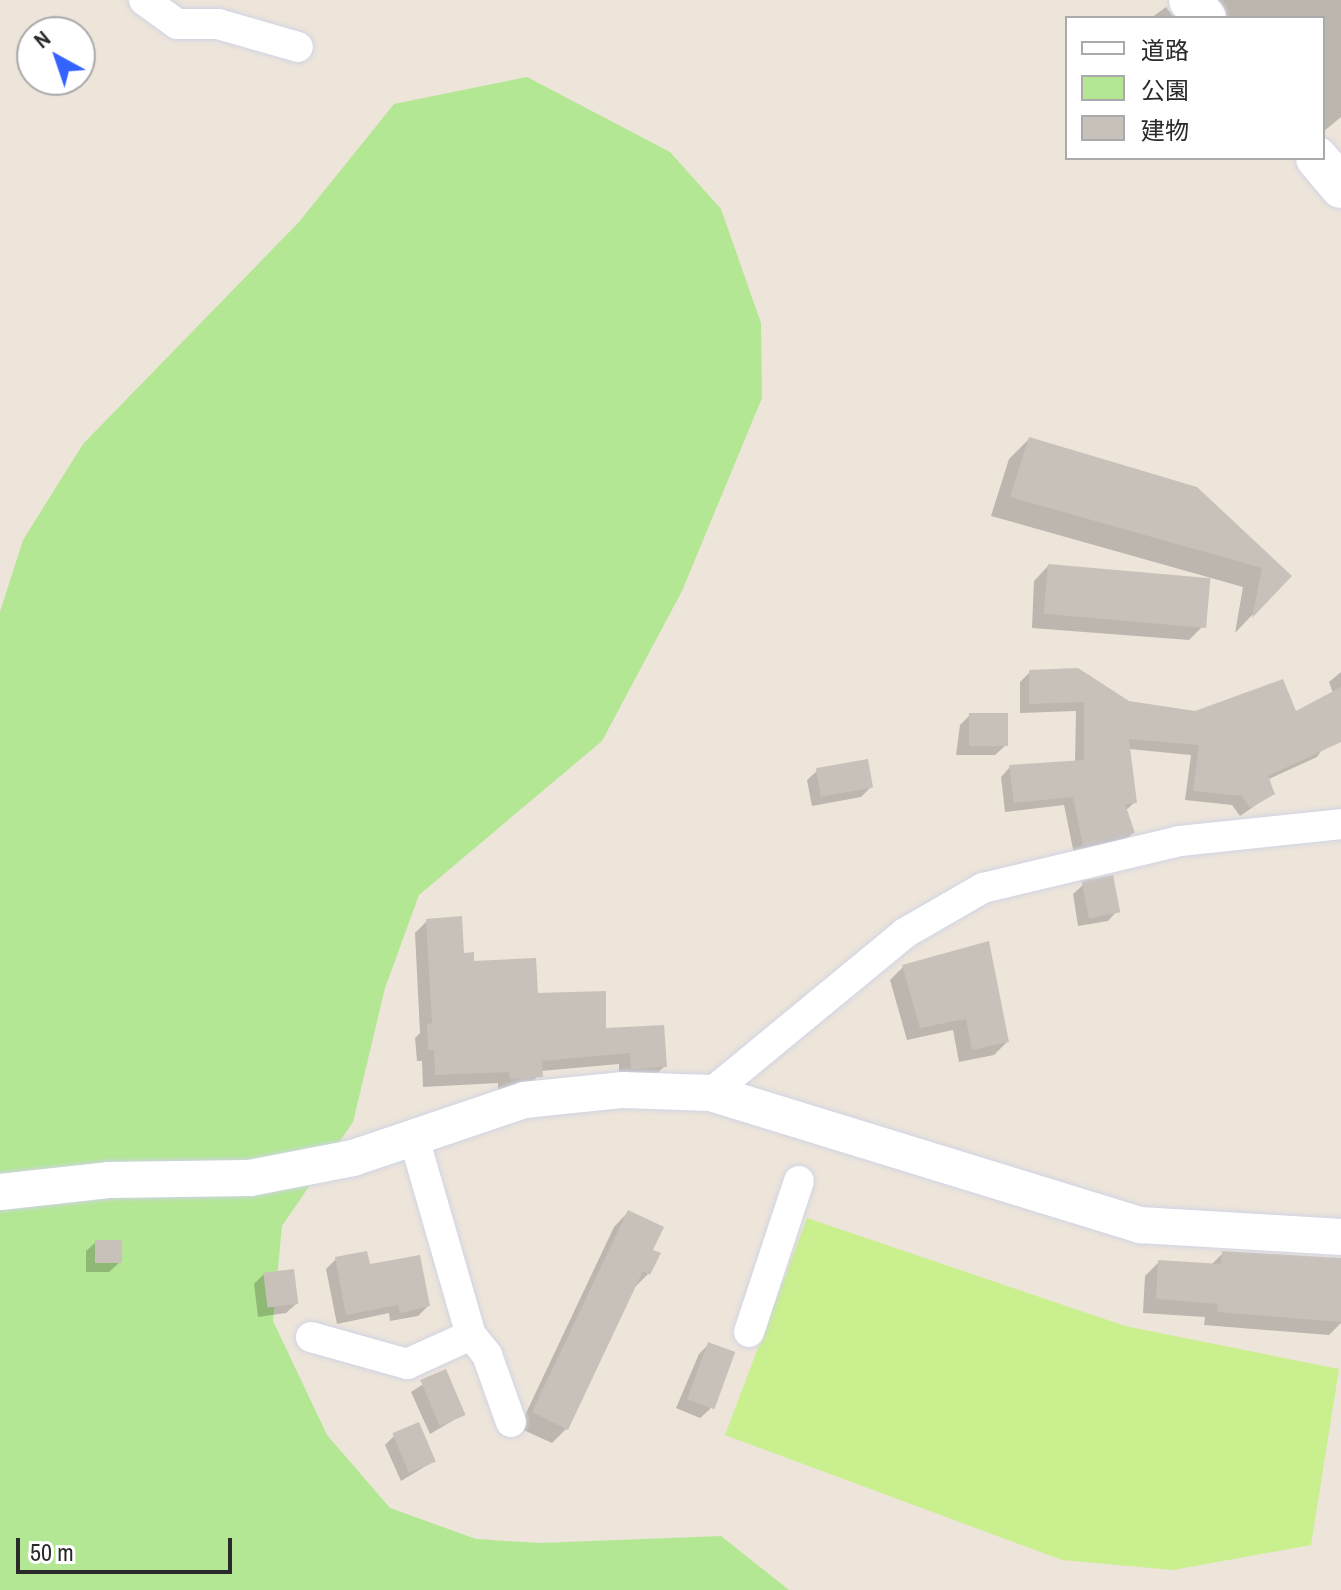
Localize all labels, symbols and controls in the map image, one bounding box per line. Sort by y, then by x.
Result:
north arrow [16,16,96,96]
legend [1065,16,1325,160]
text: N [27,23,56,55]
text: 道路 [1141,34,1189,66]
text: 公園 [1141,74,1189,106]
text: 建物 [1141,114,1189,146]
scale bar [20,1522,236,1572]
text: 50 m [30,1536,74,1568]

